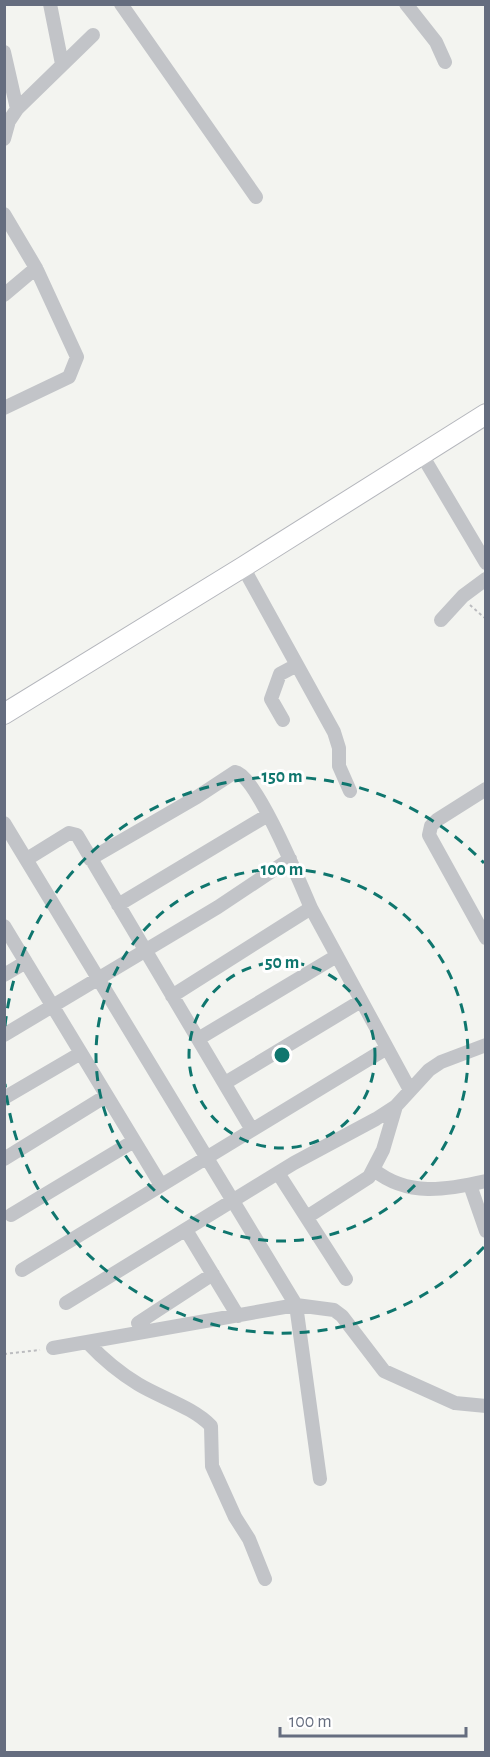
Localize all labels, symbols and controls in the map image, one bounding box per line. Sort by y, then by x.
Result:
text: 150 m [262,768,302,786]
text: 100 m [261,861,303,879]
text: 50 m [265,954,299,972]
centre of rings [272,1045,292,1065]
scale bar [280,1700,466,1738]
text: 100 m [289,1713,332,1731]

